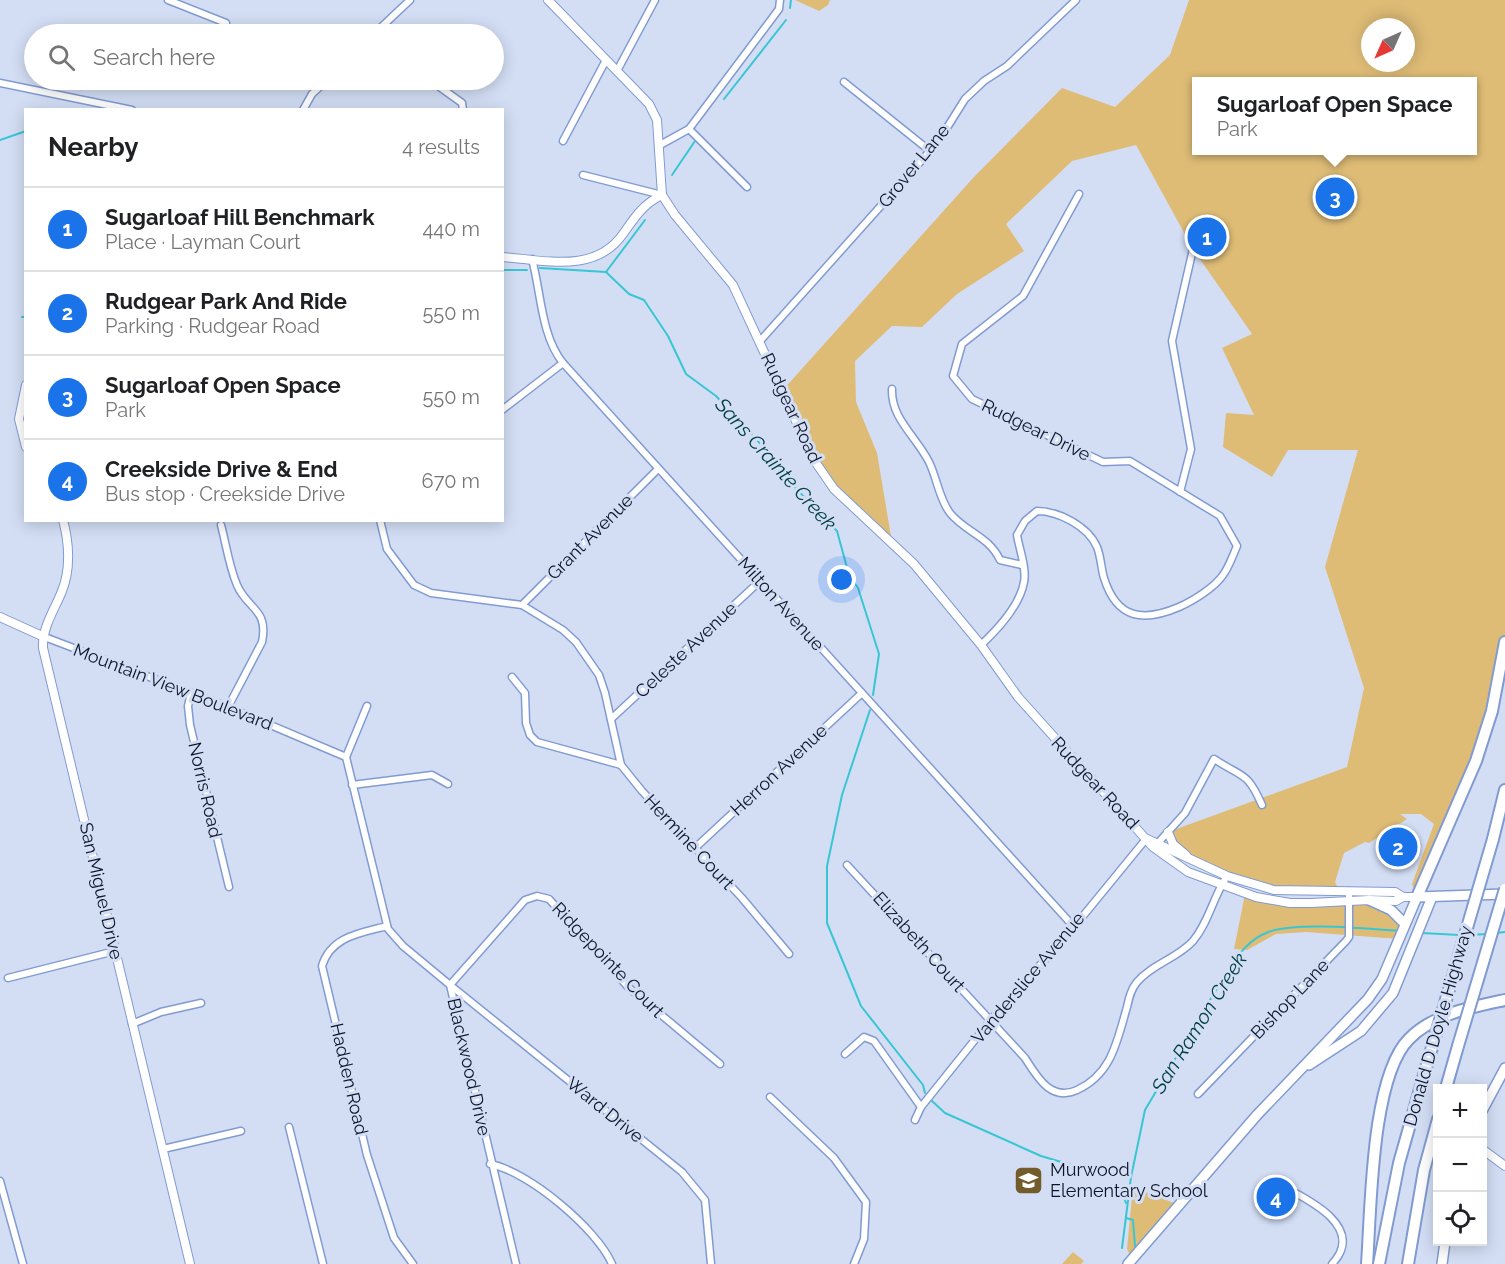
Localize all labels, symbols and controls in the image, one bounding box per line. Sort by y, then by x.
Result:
north arrow [1361,18,1415,72]
search box [24,24,504,90]
icon: search [45,41,78,74]
text: Search here [93,44,215,70]
popup [1192,77,1477,155]
text: Sugarloaf Open Space [1217,91,1452,117]
text: Park [1217,117,1258,141]
street label: Grover Lane [874,120,954,212]
text: Nearby [48,132,138,162]
text: 4 results [402,135,480,159]
pin: 3 [1316,174,1354,220]
text: Sugarloaf Hill Benchmark [105,204,375,230]
pin: 1 [1188,214,1226,260]
text: 1 [63,217,72,241]
text: 440 m [422,217,480,241]
text: Place · Layman Court [105,230,301,254]
text: Rudgear Park And Ride [105,288,347,314]
text: 2 [62,301,73,325]
text: 550 m [422,301,480,325]
text: Parking · Rudgear Road [105,314,320,338]
street label: Rudgear Road [757,350,826,466]
text: Sugarloaf Open Space [105,372,341,398]
text: 3 [62,385,73,409]
text: 550 m [422,385,480,409]
water label: Sans Crainte Creek [710,392,842,535]
street label: Rudgear Drive [978,394,1094,465]
text: Park [105,398,146,422]
text: Creekside Drive & End [105,456,338,482]
text: 4 [62,469,73,493]
text: 670 m [422,469,480,493]
text: Bus stop · Creekside Drive [105,482,345,506]
street label: Grant Avenue [542,489,637,584]
street label: Milton Avenue [734,552,829,655]
your location [827,565,856,594]
street label: Celeste Avenue [631,597,741,702]
street label: Mountain View Boulevard [71,639,276,734]
street label: Herron Avenue [726,719,832,820]
street label: Rudgear Road [1047,732,1144,833]
street label: Norris Road [184,740,227,840]
street label: Hermine Court [640,790,739,894]
street label: San Miguel Drive [76,820,128,962]
pin: 2 [1378,824,1418,870]
street label: Elizabeth Court [869,887,970,996]
street label: Ridgepointe Court [548,898,669,1022]
street label: Vanderslice Avenue [967,908,1089,1048]
street label: Donald D Doyle Highway [1399,923,1476,1128]
water label: San Ramon Creek [1146,948,1252,1099]
street label: Bishop Lane [1246,954,1333,1043]
street label: Blackwood Drive [443,996,496,1138]
street label: Hadden Road [326,1021,373,1137]
street label: Ward Drive [563,1072,648,1147]
map controls [1433,1084,1487,1246]
button: + [1433,1084,1487,1138]
button: − [1433,1138,1487,1192]
place label: Murwood Elementary School [1050,1159,1208,1201]
school or university icon: Murwood Elementary School [1013,1164,1045,1196]
pin: 4 [1256,1174,1296,1220]
button: locate [1433,1192,1487,1246]

